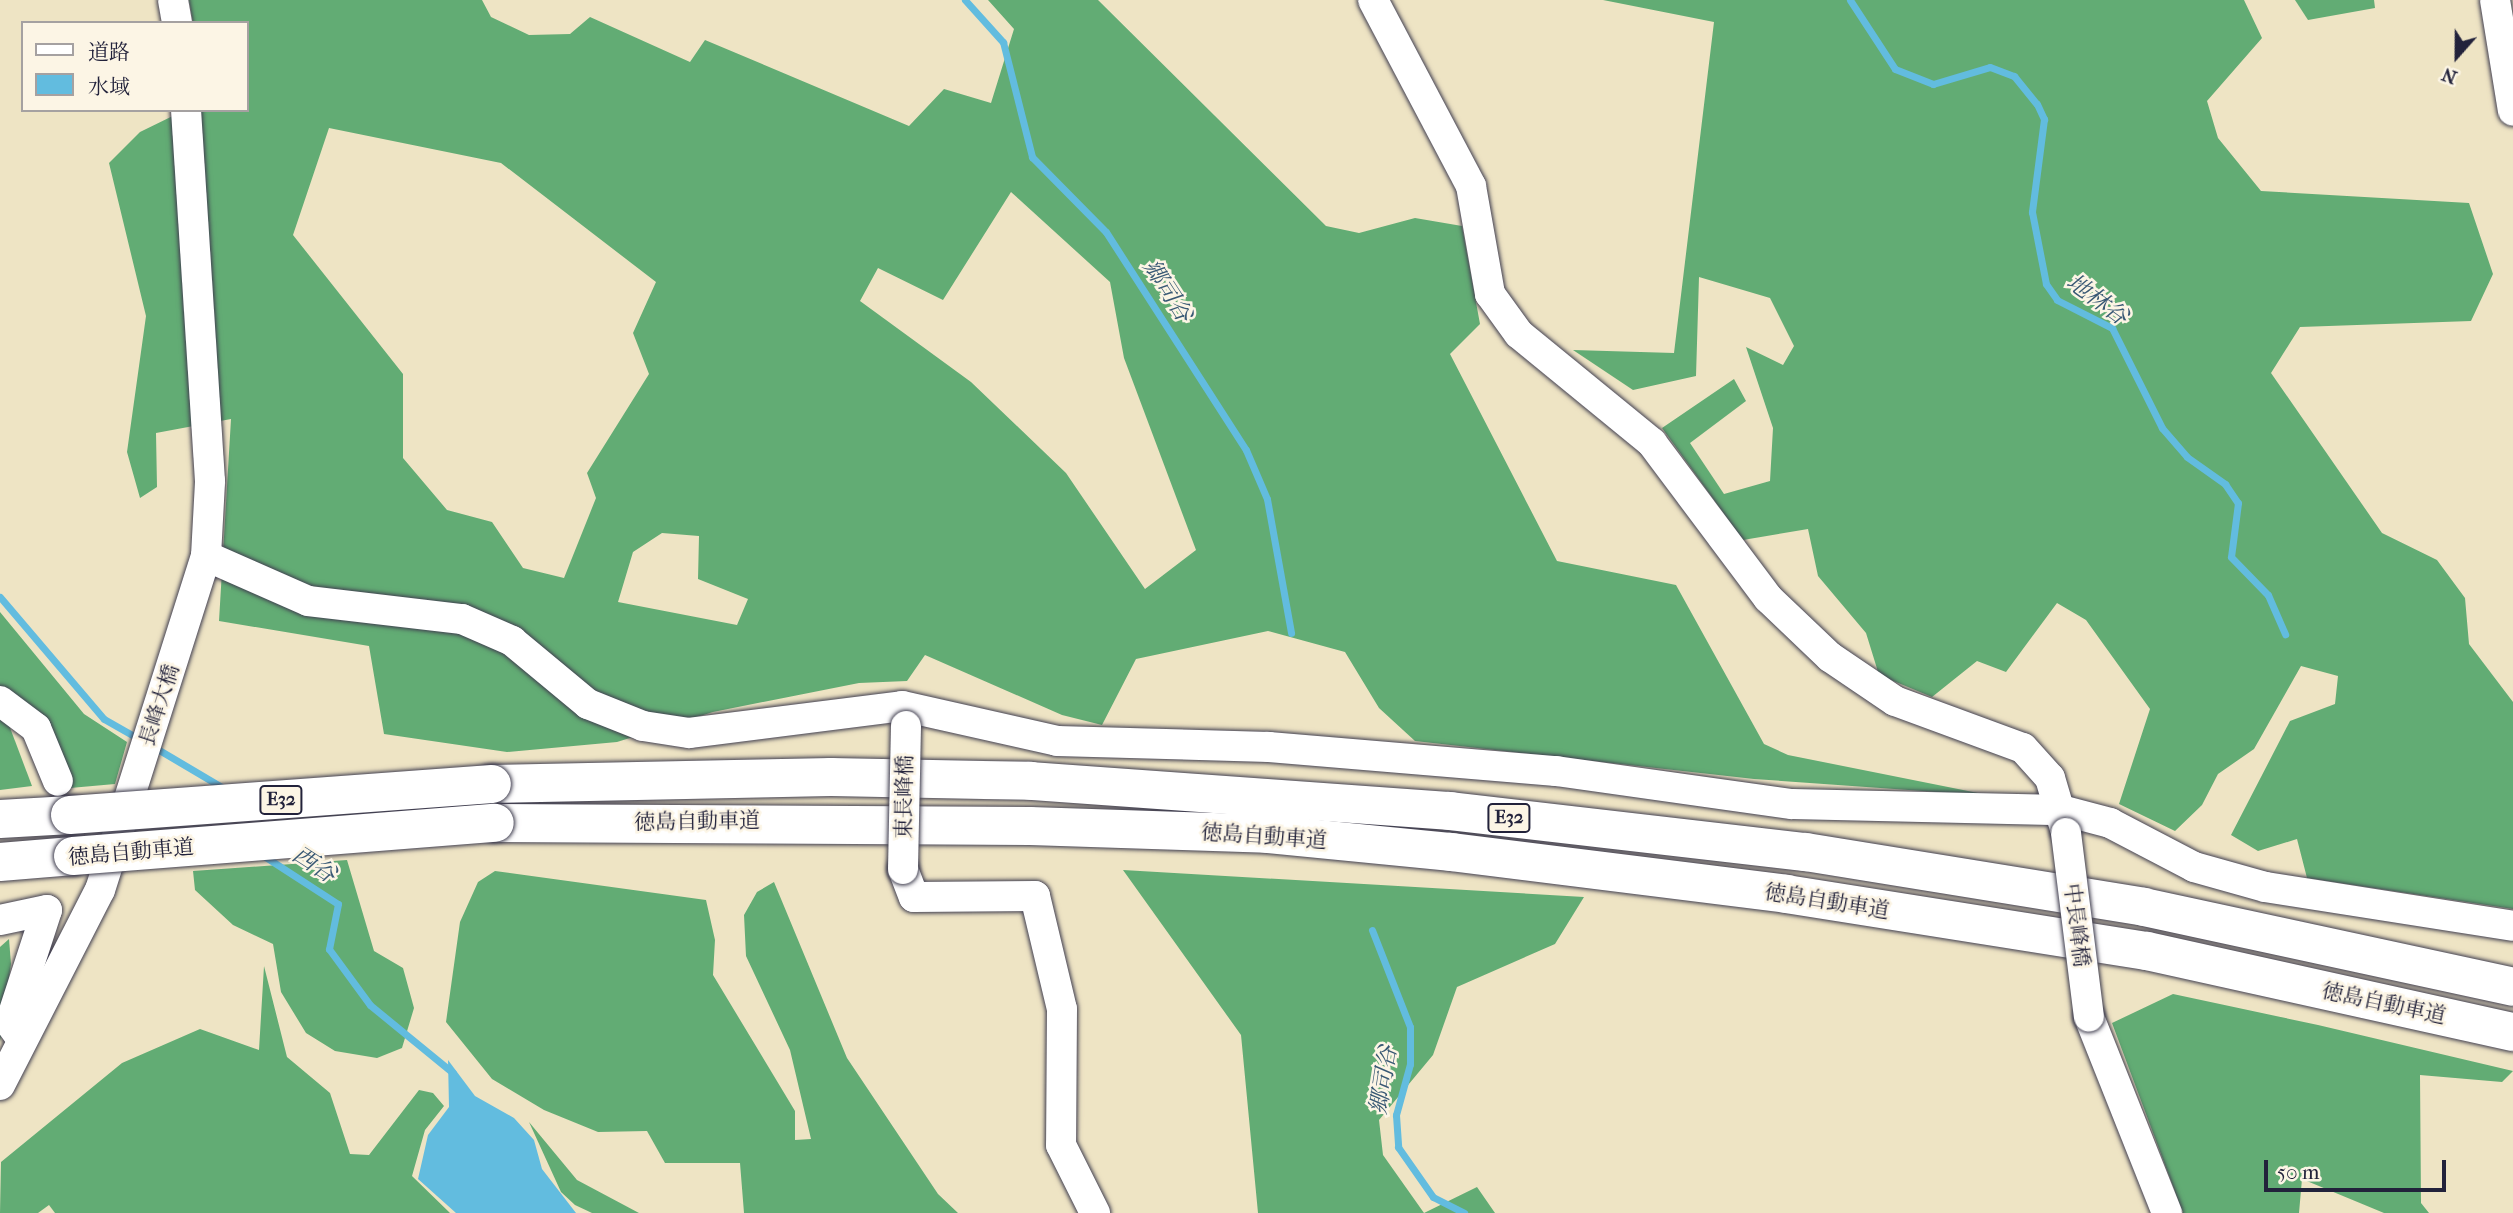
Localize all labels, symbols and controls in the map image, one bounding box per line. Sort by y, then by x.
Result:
legend [21,21,248,112]
north arrow [2422,21,2492,91]
text: 道路 [88,40,130,64]
text: N [2439,63,2460,88]
text: 水域 [88,75,130,99]
water label: 郷司谷 [1137,255,1197,327]
water label: 地林谷 [2061,269,2133,331]
street label: 長峰大橋 [134,661,184,749]
street label: 東長峰橋 [891,755,917,839]
road number: E32 [258,785,304,816]
road number: E32 [1486,803,1532,834]
street label: 徳島自動車道 [634,807,760,835]
street label: 徳島自動車道 [1200,819,1328,853]
street label: 徳島自動車道 [67,834,195,870]
water label: 西谷 [287,841,341,889]
street label: 徳島自動車道 [1763,879,1891,923]
street label: 中長峰橋 [2059,882,2095,968]
street label: 徳島自動車道 [2320,978,2448,1028]
water label: 郷司谷 [1365,1044,1403,1116]
scale bar [2268,1146,2450,1190]
text: 50 m [2277,1160,2320,1184]

